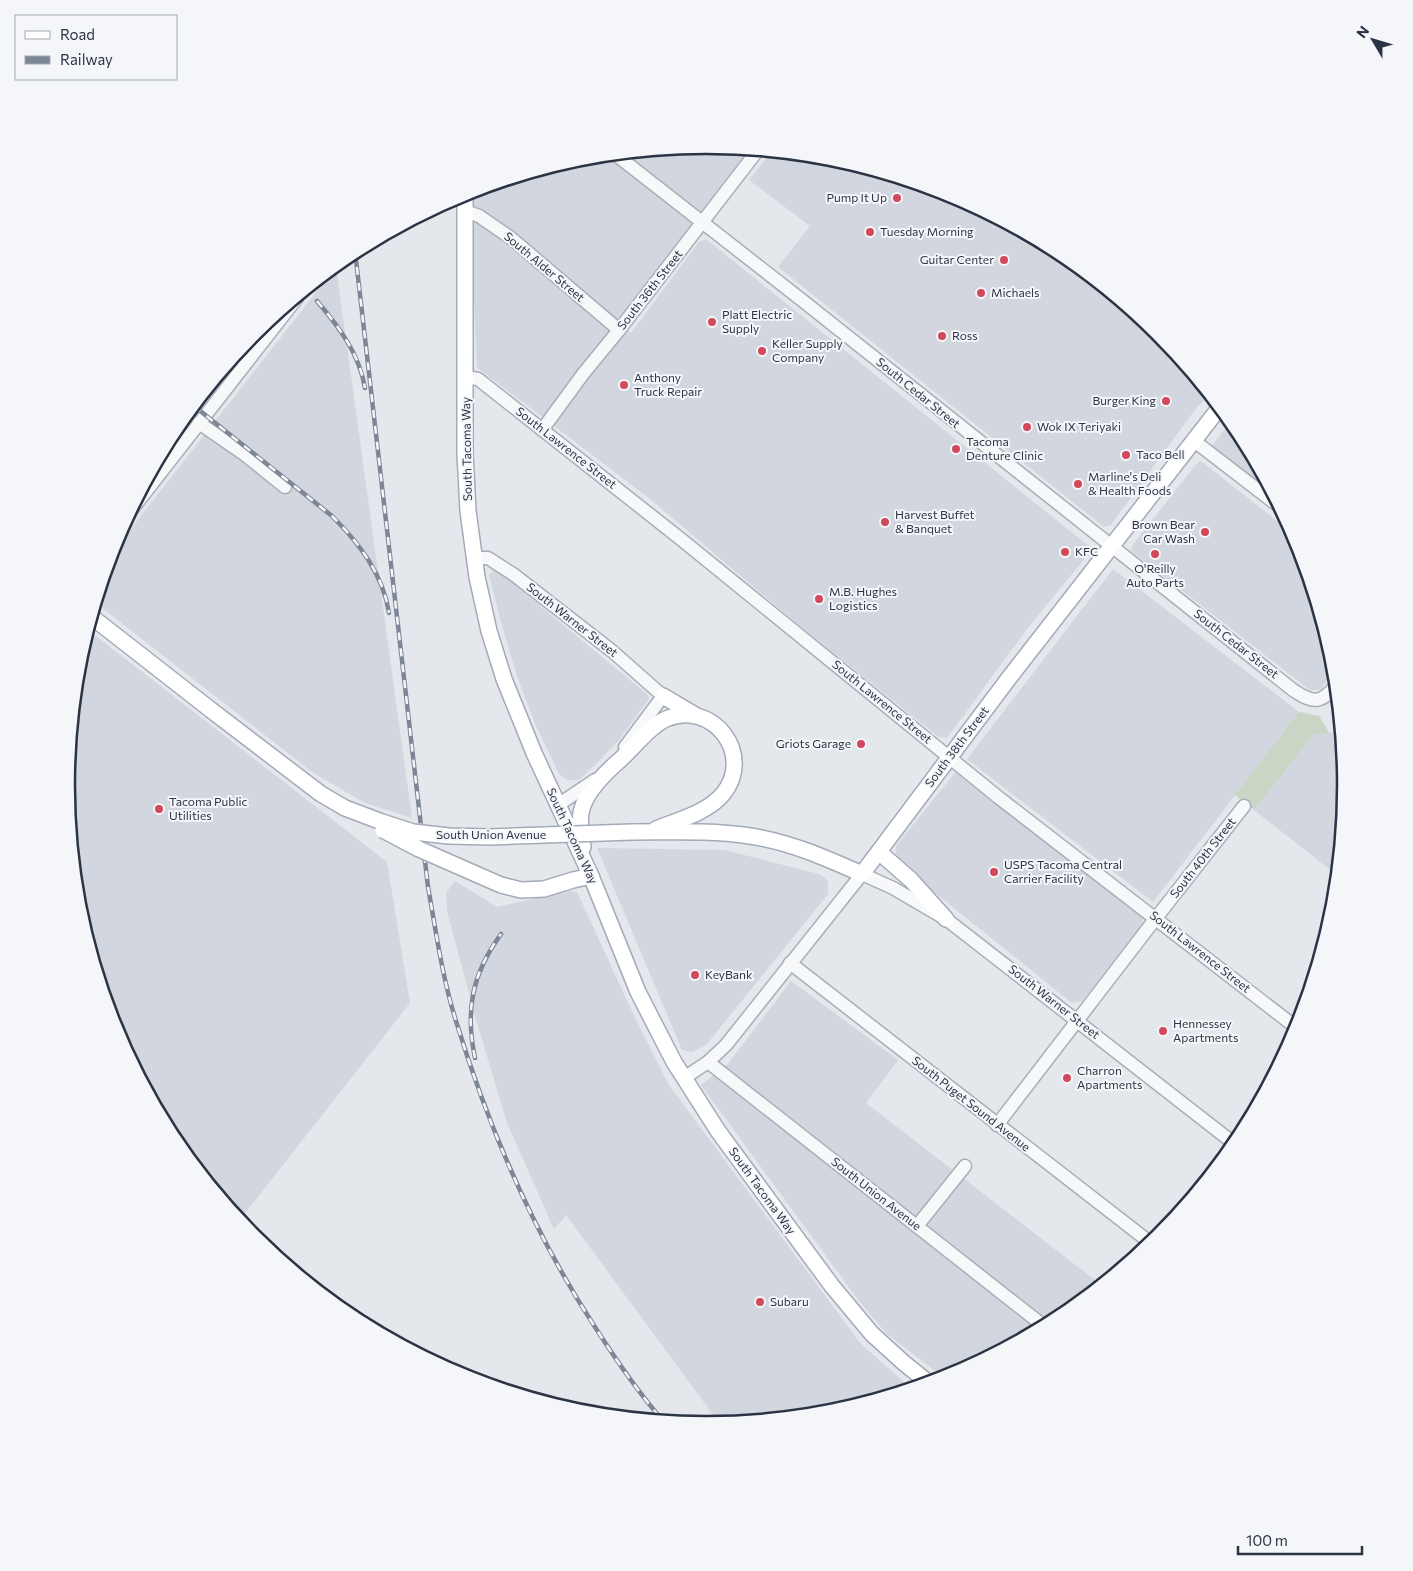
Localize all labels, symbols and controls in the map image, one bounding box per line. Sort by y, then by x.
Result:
legend [15,15,178,80]
north arrow [1348,15,1398,65]
text: N [1352,22,1372,41]
text: Road [60,25,95,43]
text: Railway [60,50,113,68]
place label: Pump It Up [826,190,887,204]
marker: Pump It Up [891,192,903,204]
place label: Tuesday Morning [880,224,974,238]
marker: Tuesday Morning [864,226,876,238]
street label: South Alder Street [502,229,588,304]
street label: South 36th Street [614,247,685,332]
place label: Guitar Center [920,252,994,266]
marker: Guitar Center [998,254,1010,266]
place label: Michaels [991,285,1040,299]
marker: Michaels [975,287,987,299]
place label: Platt Electric Supply [722,307,792,335]
marker: Platt Electric Supply [706,316,718,328]
place label: Ross [952,328,978,342]
marker: Ross [936,330,948,342]
place label: Keller Supply Company [772,336,843,364]
marker: Keller Supply Company [756,345,768,357]
street label: South Cedar Street [874,354,963,430]
place label: Anthony Truck Repair [634,370,702,398]
marker: Anthony Truck Repair [618,379,630,391]
place label: Burger King [1092,393,1156,407]
marker: Burger King [1160,395,1172,407]
street label: South Tacoma Way [458,397,474,501]
street label: South Lawrence Street [513,404,620,491]
place label: Wok IX Teriyaki [1037,419,1121,433]
marker: Wok IX Teriyaki [1021,421,1033,433]
place label: Tacoma Denture Clinic [966,434,1043,462]
marker: Tacoma Denture Clinic [950,443,962,455]
place label: Taco Bell [1136,447,1185,461]
marker: Taco Bell [1120,449,1132,461]
place label: Marline's Deli & Health Foods [1088,469,1171,497]
marker: Marline's Deli & Health Foods [1072,478,1084,490]
place label: Harvest Buffet & Banquet [895,507,975,535]
marker: Harvest Buffet & Banquet [879,516,891,528]
place label: Brown Bear Car Wash [1132,517,1195,545]
marker: Brown Bear Car Wash [1199,526,1211,538]
place label: KFC [1075,544,1098,558]
marker: KFC [1059,546,1071,558]
marker: O'Reilly Auto Parts [1149,548,1161,560]
place label: O'Reilly Auto Parts [1126,561,1184,589]
street label: South Warner Street [524,579,621,659]
place label: M.B. Hughes Logistics [829,584,897,612]
marker: M.B. Hughes Logistics [813,593,825,605]
street label: South Cedar Street [1191,606,1282,681]
street label: South Lawrence Street [830,657,935,746]
street label: South 38th Street [921,703,991,789]
place label: Griots Garage [776,736,851,750]
marker: Griots Garage [855,738,867,750]
street label: South Tacoma Way [545,785,601,886]
place label: Tacoma Public Utilities [169,794,248,822]
marker: Tacoma Public Utilities [153,803,165,815]
street label: South 40th Street [1167,814,1238,900]
street label: South Union Avenue [436,827,546,841]
place label: USPS Tacoma Central Carrier Facility [1004,857,1122,885]
marker: USPS Tacoma Central Carrier Facility [988,866,1000,878]
street label: South Lawrence Street [1147,908,1254,995]
street label: South Warner Street [1006,961,1103,1041]
place label: KeyBank [705,967,753,981]
marker: KeyBank [689,969,701,981]
place label: Hennessey Apartments [1173,1016,1238,1044]
marker: Hennessey Apartments [1157,1025,1169,1037]
street label: South Puget Sound Avenue [910,1053,1033,1154]
place label: Charron Apartments [1077,1063,1142,1091]
marker: Charron Apartments [1061,1072,1073,1084]
street label: South Tacoma Way [727,1144,799,1237]
street label: South Union Avenue [829,1154,924,1233]
place label: Subaru [770,1294,809,1308]
marker: Subaru [754,1296,766,1308]
scale bar [1238,1524,1362,1556]
text: 100 m [1246,1531,1288,1549]

